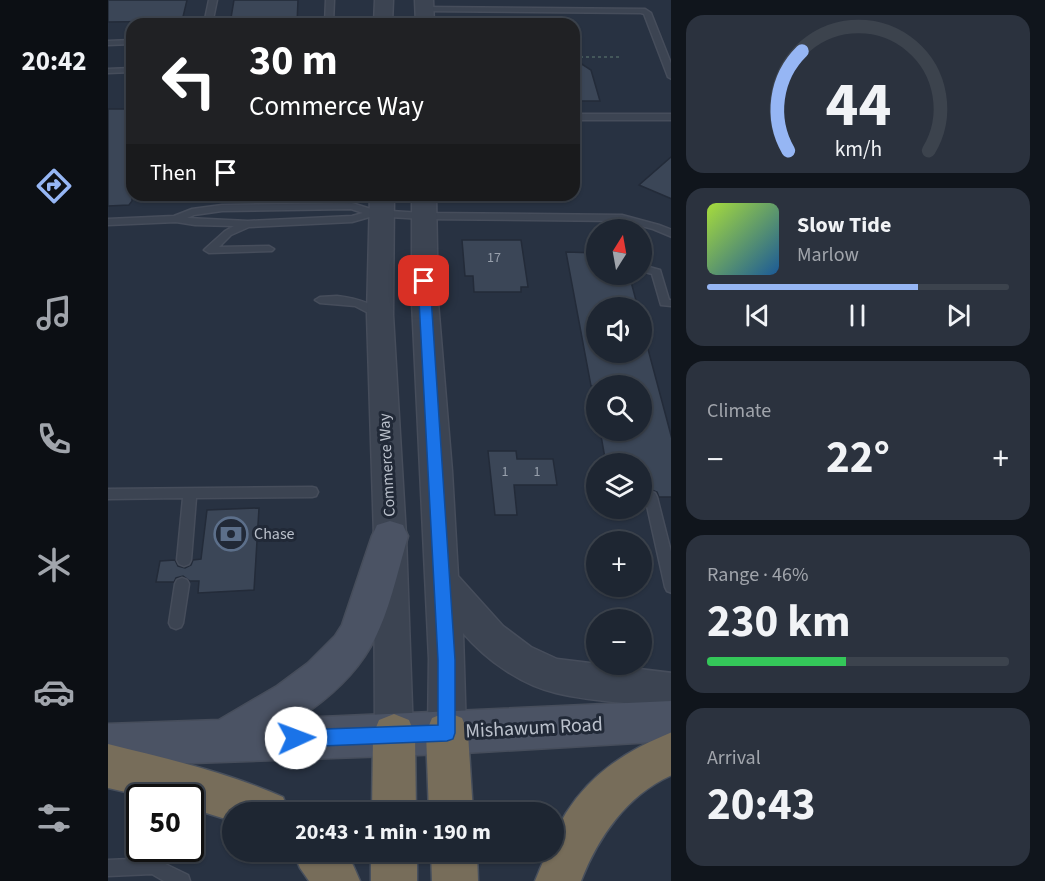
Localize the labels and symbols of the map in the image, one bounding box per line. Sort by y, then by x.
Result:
north arrow [586,219,652,285]
house number: 17 [487,248,501,268]
pin [398,255,449,306]
street label: Commerce Way [373,412,401,517]
house number: 1 [502,462,509,482]
house number: 1 [534,462,541,482]
bank icon: Chase [213,516,249,552]
place label: Chase [254,523,295,545]
position arrow [264,706,328,770]
street label: Mishawum Road [465,710,603,746]
speed limit sign: 50 [126,784,204,862]

